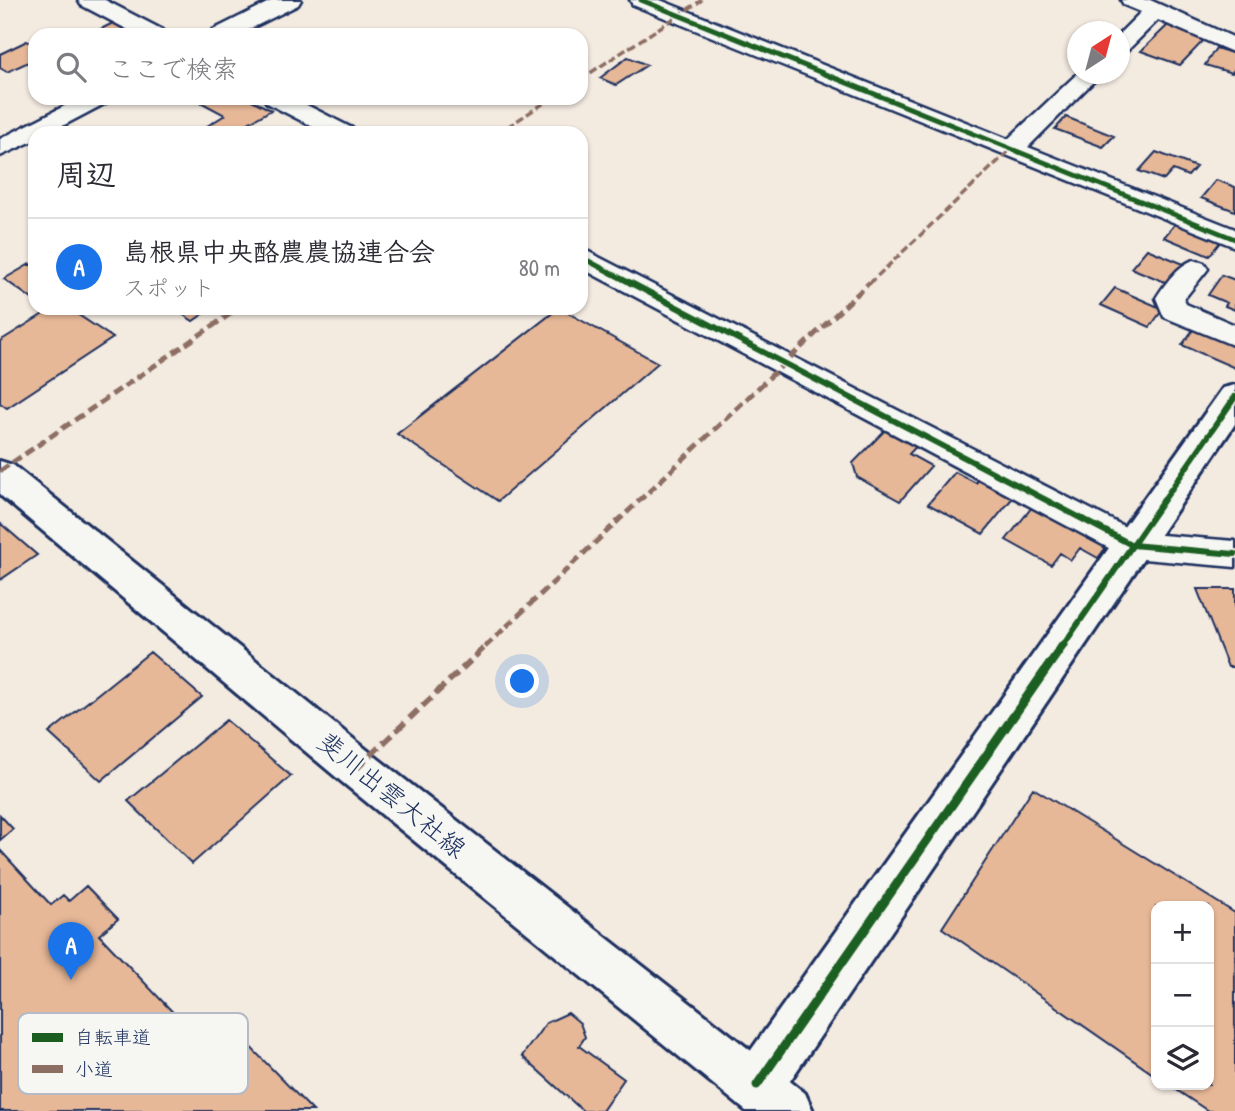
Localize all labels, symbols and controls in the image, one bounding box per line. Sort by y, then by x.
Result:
north arrow [1067,21,1130,84]
search box [28,28,588,105]
icon: search [52,48,90,86]
text: ここで検索 [108,51,238,86]
text: 周辺 [56,154,116,194]
text: 島根県中央酪農農協連合会 [123,234,435,269]
text: A [73,252,85,283]
text: 80 m [519,252,560,283]
text: スポット [123,272,215,303]
your location [505,664,539,698]
street label: 斐川出雲大社線 [311,724,474,865]
map controls [1151,901,1214,1090]
button: + [1151,901,1214,964]
pin: A [48,922,94,980]
button: − [1151,964,1214,1027]
legend [18,1013,248,1094]
text: 自転車道 [75,1024,151,1050]
button: layers [1151,1027,1214,1090]
text: 小道 [75,1056,113,1082]

